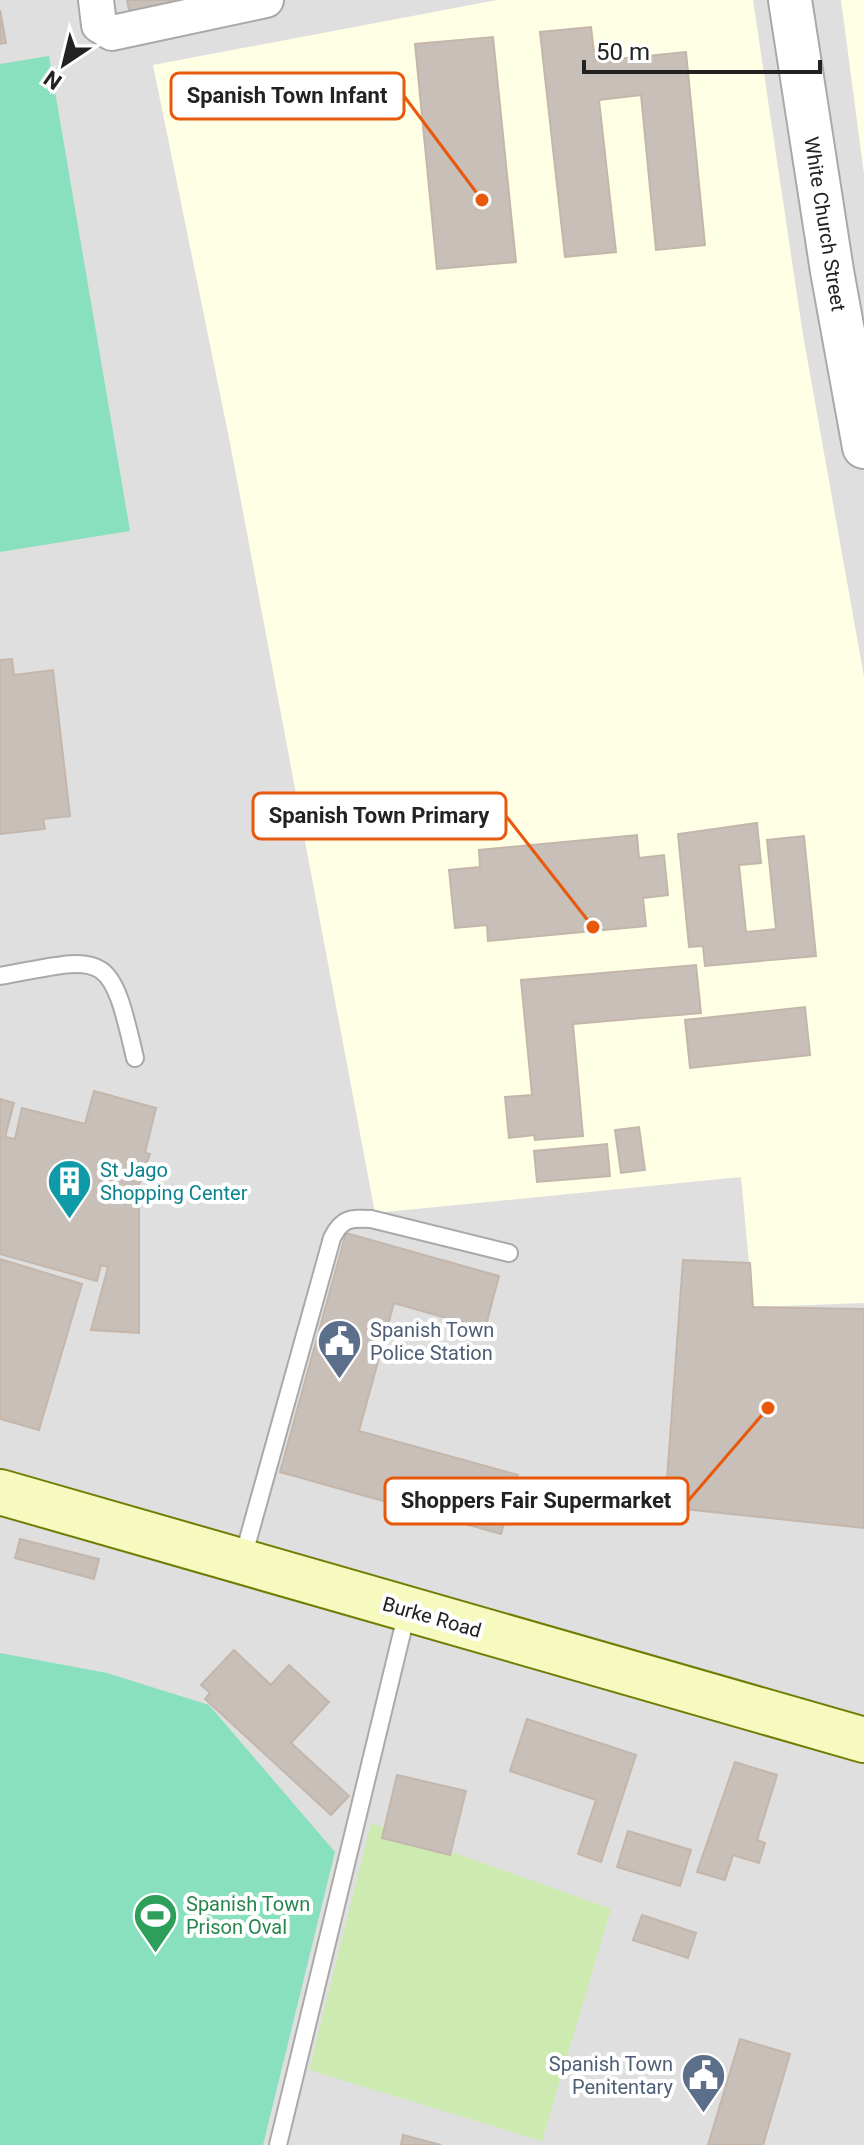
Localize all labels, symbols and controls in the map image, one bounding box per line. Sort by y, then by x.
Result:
north arrow [24,24,104,104]
scale bar [584,24,820,74]
text: 50 m [596,38,650,66]
text: N [39,65,66,95]
callout: Spanish Town Infant [171,73,404,119]
text: Spanish Town Infant [187,83,388,108]
street label: White Church Street [799,135,851,313]
callout: Spanish Town Primary [253,793,506,839]
text: Spanish Town Primary [269,803,490,828]
building icon: St Jago Shopping Center [45,1157,93,1220]
place label: St Jago Shopping Center [100,1158,248,1205]
public building icon: Spanish Town Police Station [315,1317,363,1380]
place label: Spanish Town Police Station [370,1318,494,1365]
callout: Shoppers Fair Supermarket [385,1478,688,1524]
text: Shoppers Fair Supermarket [401,1488,672,1513]
street label: Burke Road [380,1591,484,1643]
sports icon: Spanish Town Prison Oval [131,1891,179,1954]
place label: Spanish Town Prison Oval [186,1892,310,1939]
place label: Spanish Town Penitentary [549,2052,674,2099]
public building icon: Spanish Town Penitentary [680,2052,728,2115]

